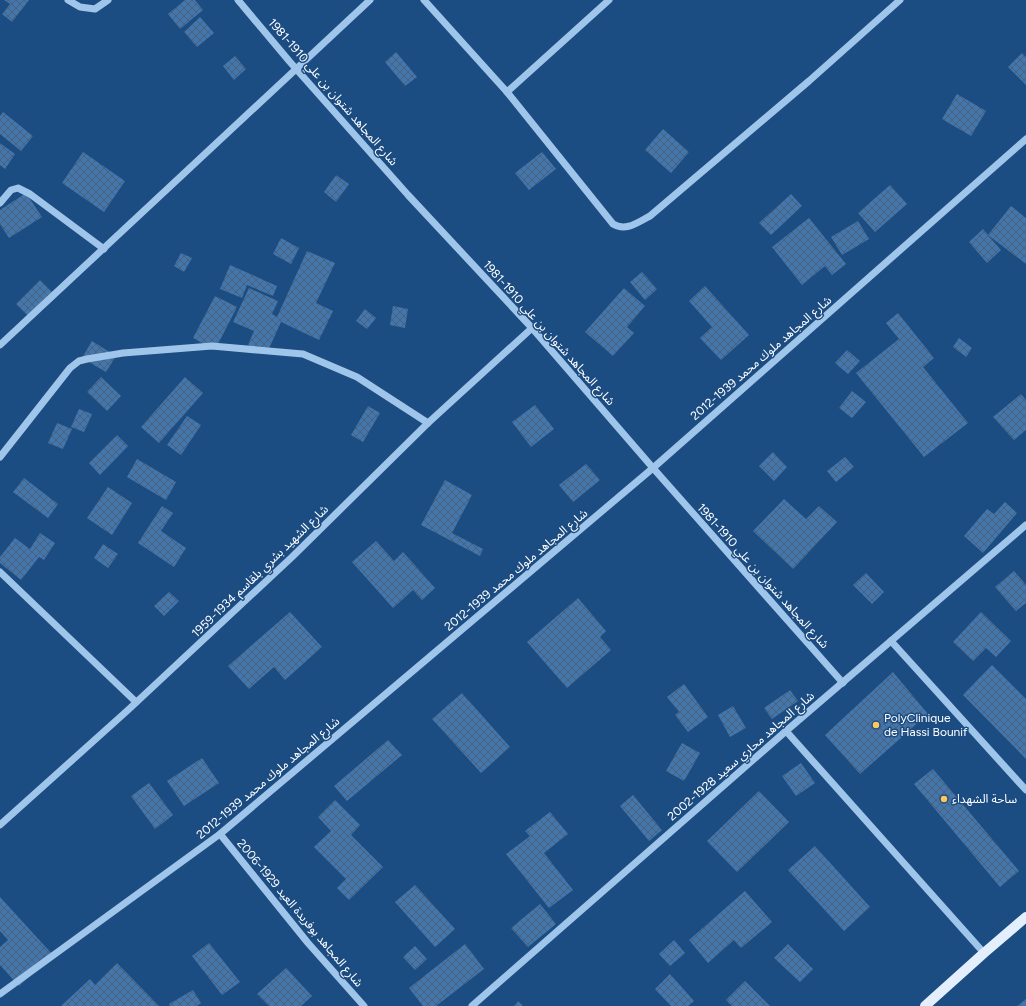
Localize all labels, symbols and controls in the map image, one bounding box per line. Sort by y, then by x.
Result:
street label: شارع المجاهد شتوان بن علي 1910-1981 [263,16,401,170]
street label: شارع المجاهد شتوان بن علي 1910-1981 [478,258,618,410]
street label: شارع المجاهد ملوك محمد 1939-2012 [688,293,836,425]
street label: شارع المجاهد شتوان بن علي 1910-1981 [692,501,832,653]
street label: شارع الشهيد بشري بلقاسم 1934-1959 [189,502,333,642]
street label: شارع المجاهد ملوك محمد 1939-2012 [442,506,592,635]
street label: شارع المجاهد محاري سعيد 1928-2002 [665,688,819,826]
place label: PolyClinique de Hassi Bounif [884,711,968,739]
street label: شارع المجاهد ملوك محمد 1939-2012 [194,714,344,843]
marker: PolyClinique de Hassi Bounif [871,720,881,730]
place label: ساحة الشهداء [952,792,1017,806]
marker: ساحة الشهداء [939,794,949,804]
street label: شارع المجاهد بوفريدة العيد 1929-2006 [233,836,366,991]

